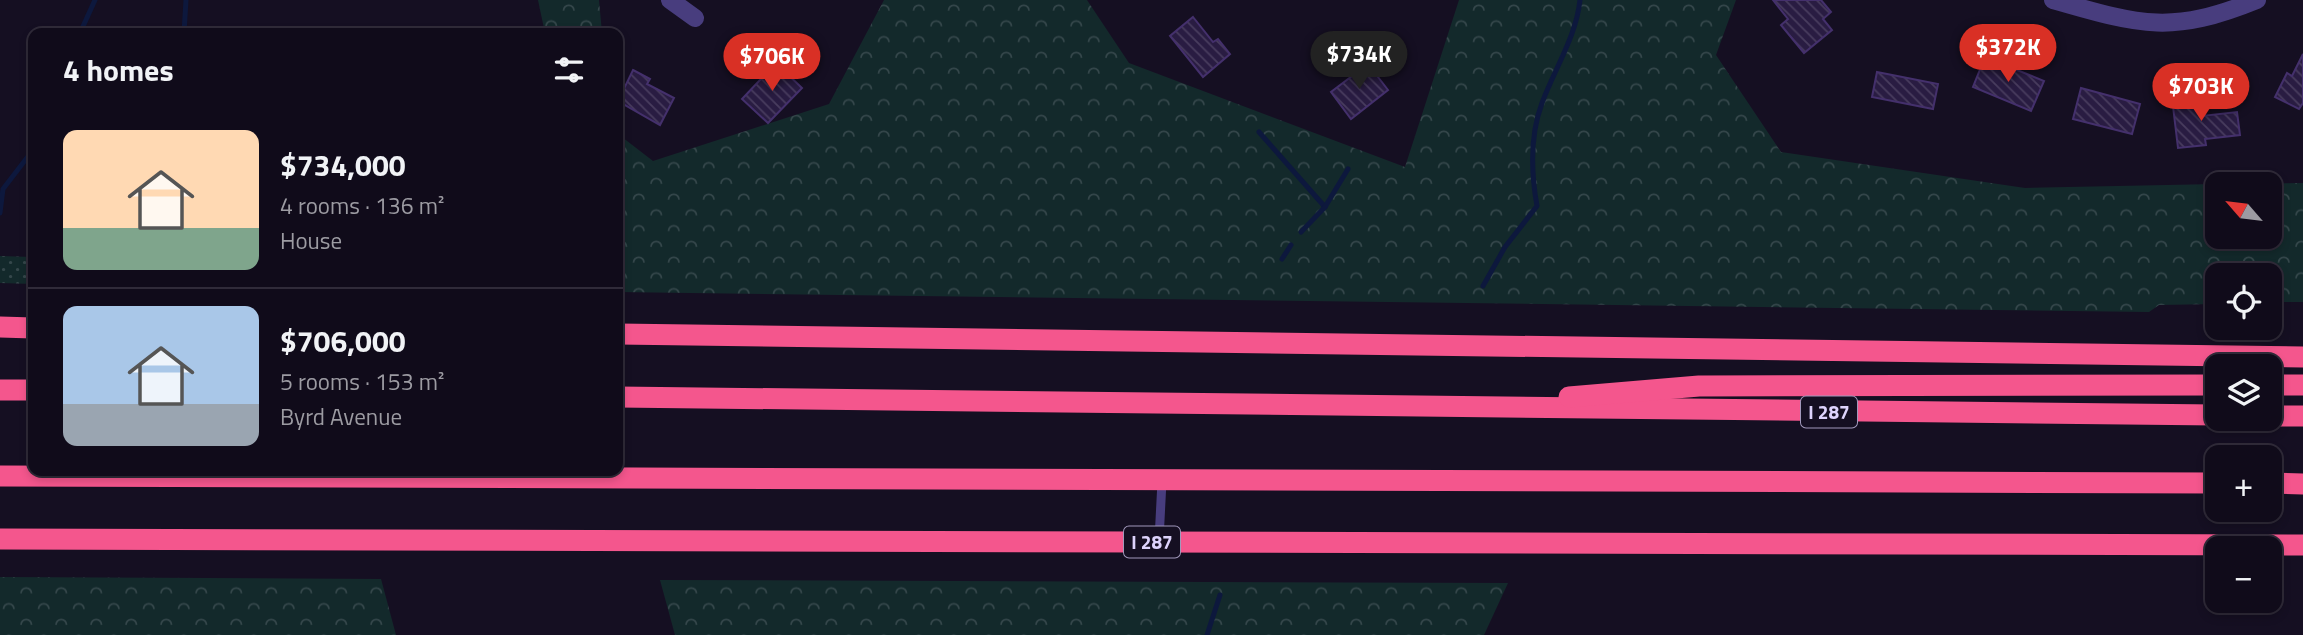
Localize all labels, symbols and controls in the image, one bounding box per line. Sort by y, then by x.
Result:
pin: $372K [1959,24,2057,84]
text: $372K [1975,29,2041,64]
pin: $734K [1310,32,1408,91]
pin: $706K [723,34,821,93]
text: $734K [1326,36,1392,71]
text: $706K [739,38,805,73]
text: 4 homes [63,47,174,93]
icon: filters [550,51,588,89]
pin: $703K [2152,64,2250,123]
text: $703K [2168,68,2234,103]
text: $734,000 [280,142,406,188]
icon: home [119,158,203,242]
north arrow [2205,172,2282,248]
map controls [2205,172,2282,613]
text: 4 rooms · 136 m² [280,188,444,223]
text: House [280,223,342,258]
button: locate [2205,263,2282,340]
text: $706,000 [280,318,406,364]
icon: home [119,334,203,418]
button: layers [2205,354,2282,431]
text: 5 rooms · 153 m² [280,364,444,399]
road number: I 287 [1801,396,1857,428]
text: Byrd Avenue [280,399,402,434]
button: + [2205,445,2282,522]
road number: I 287 [1124,526,1180,558]
button: − [2205,536,2282,613]

